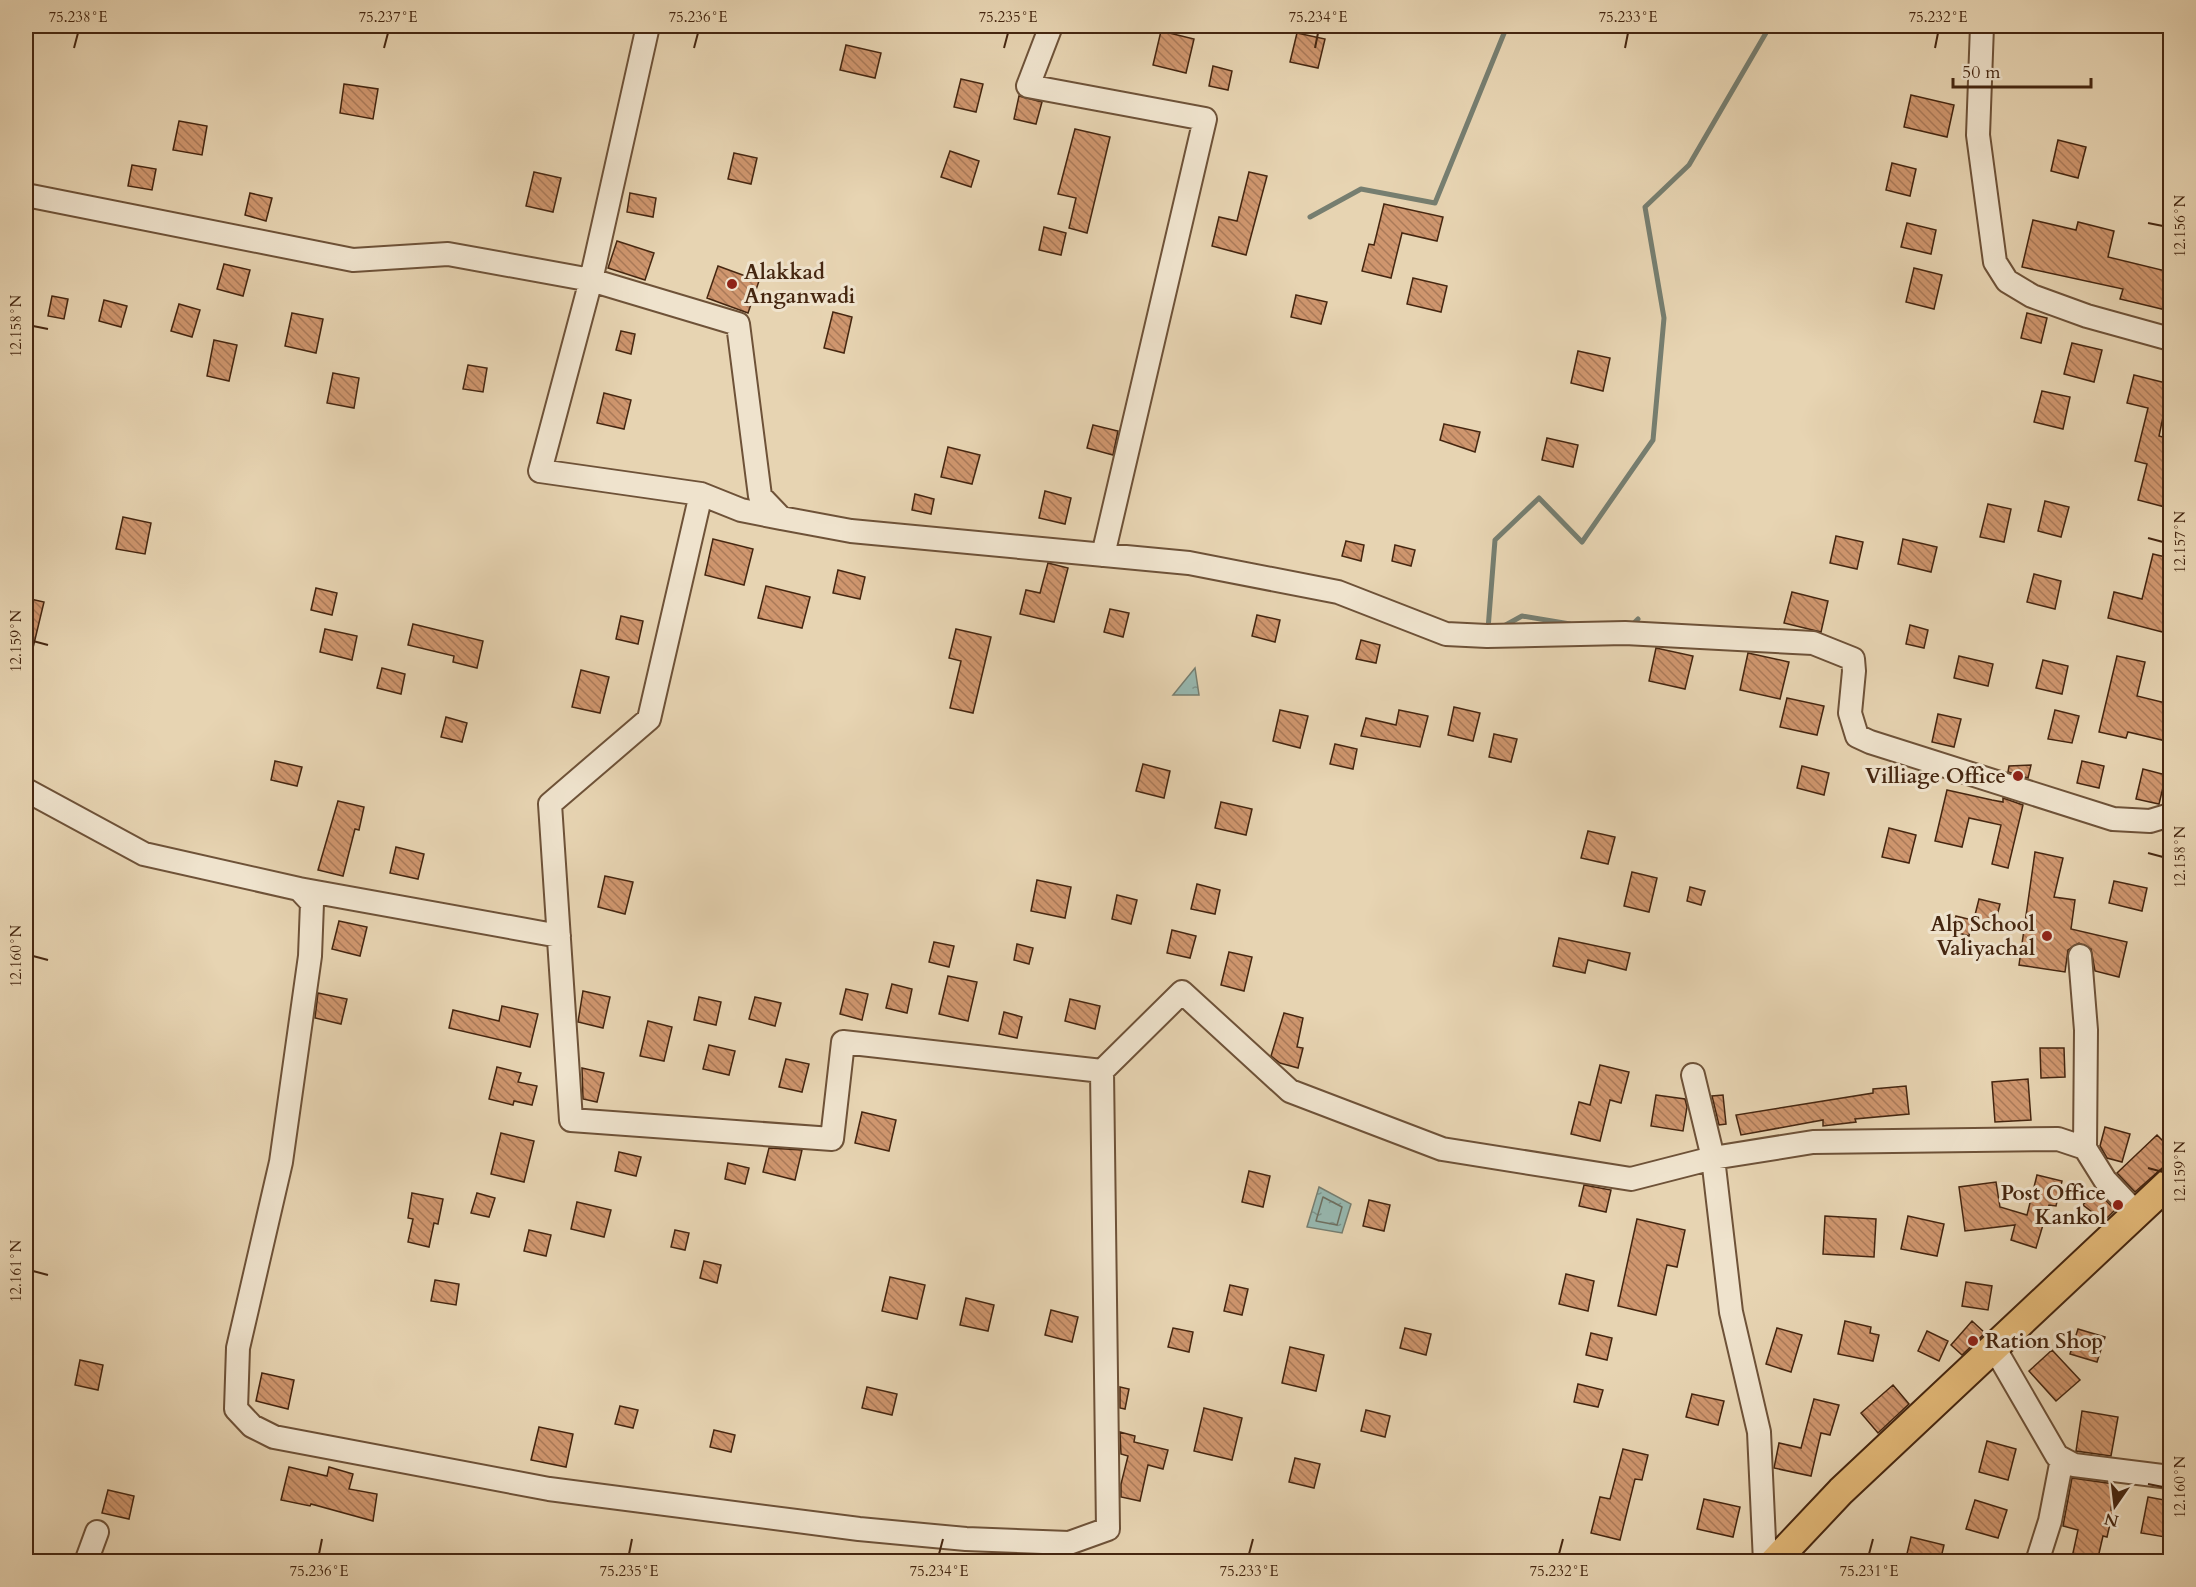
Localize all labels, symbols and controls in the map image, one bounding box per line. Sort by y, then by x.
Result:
text: 75.238°E [48,7,108,27]
text: 75.237°E [358,7,418,27]
text: 75.236°E [668,7,728,27]
text: 75.235°E [978,7,1038,27]
text: 75.234°E [1288,7,1348,27]
text: 75.233°E [1598,7,1658,27]
text: 75.232°E [1908,7,1968,27]
scale bar [1953,51,2091,89]
text: 50 m [1962,60,2001,85]
text: 12.156°N [2170,194,2190,257]
place label: Alakkad Anganwadi [744,258,856,311]
marker: Alakkad Anganwadi [725,277,739,291]
text: 12.158°N [6,294,26,357]
text: 12.157°N [2170,510,2190,573]
text: 12.159°N [6,609,26,672]
place label: Villiage Office [1865,762,2006,791]
marker: Villiage Office [2011,769,2025,783]
text: 12.158°N [2170,825,2190,888]
place label: Alp School Valiyachal [1930,910,2035,963]
text: 12.160°N [6,924,26,987]
marker: Alp School Valiyachal [2040,929,2054,943]
text: 12.159°N [2170,1140,2190,1203]
place label: Post Office Kankol [2001,1179,2106,1232]
marker: Post Office Kankol [2111,1198,2125,1212]
text: 12.161°N [6,1239,26,1302]
place label: Ration Shop [1985,1327,2103,1356]
marker: Ration Shop [1966,1334,1980,1348]
text: 12.160°N [2170,1455,2190,1518]
north arrow [2085,1476,2145,1536]
text: N [2102,1507,2121,1532]
text: 75.236°E [289,1561,349,1581]
text: 75.235°E [599,1561,659,1581]
text: 75.234°E [909,1561,969,1581]
text: 75.233°E [1219,1561,1279,1581]
text: 75.232°E [1529,1561,1589,1581]
text: 75.231°E [1839,1561,1899,1581]

